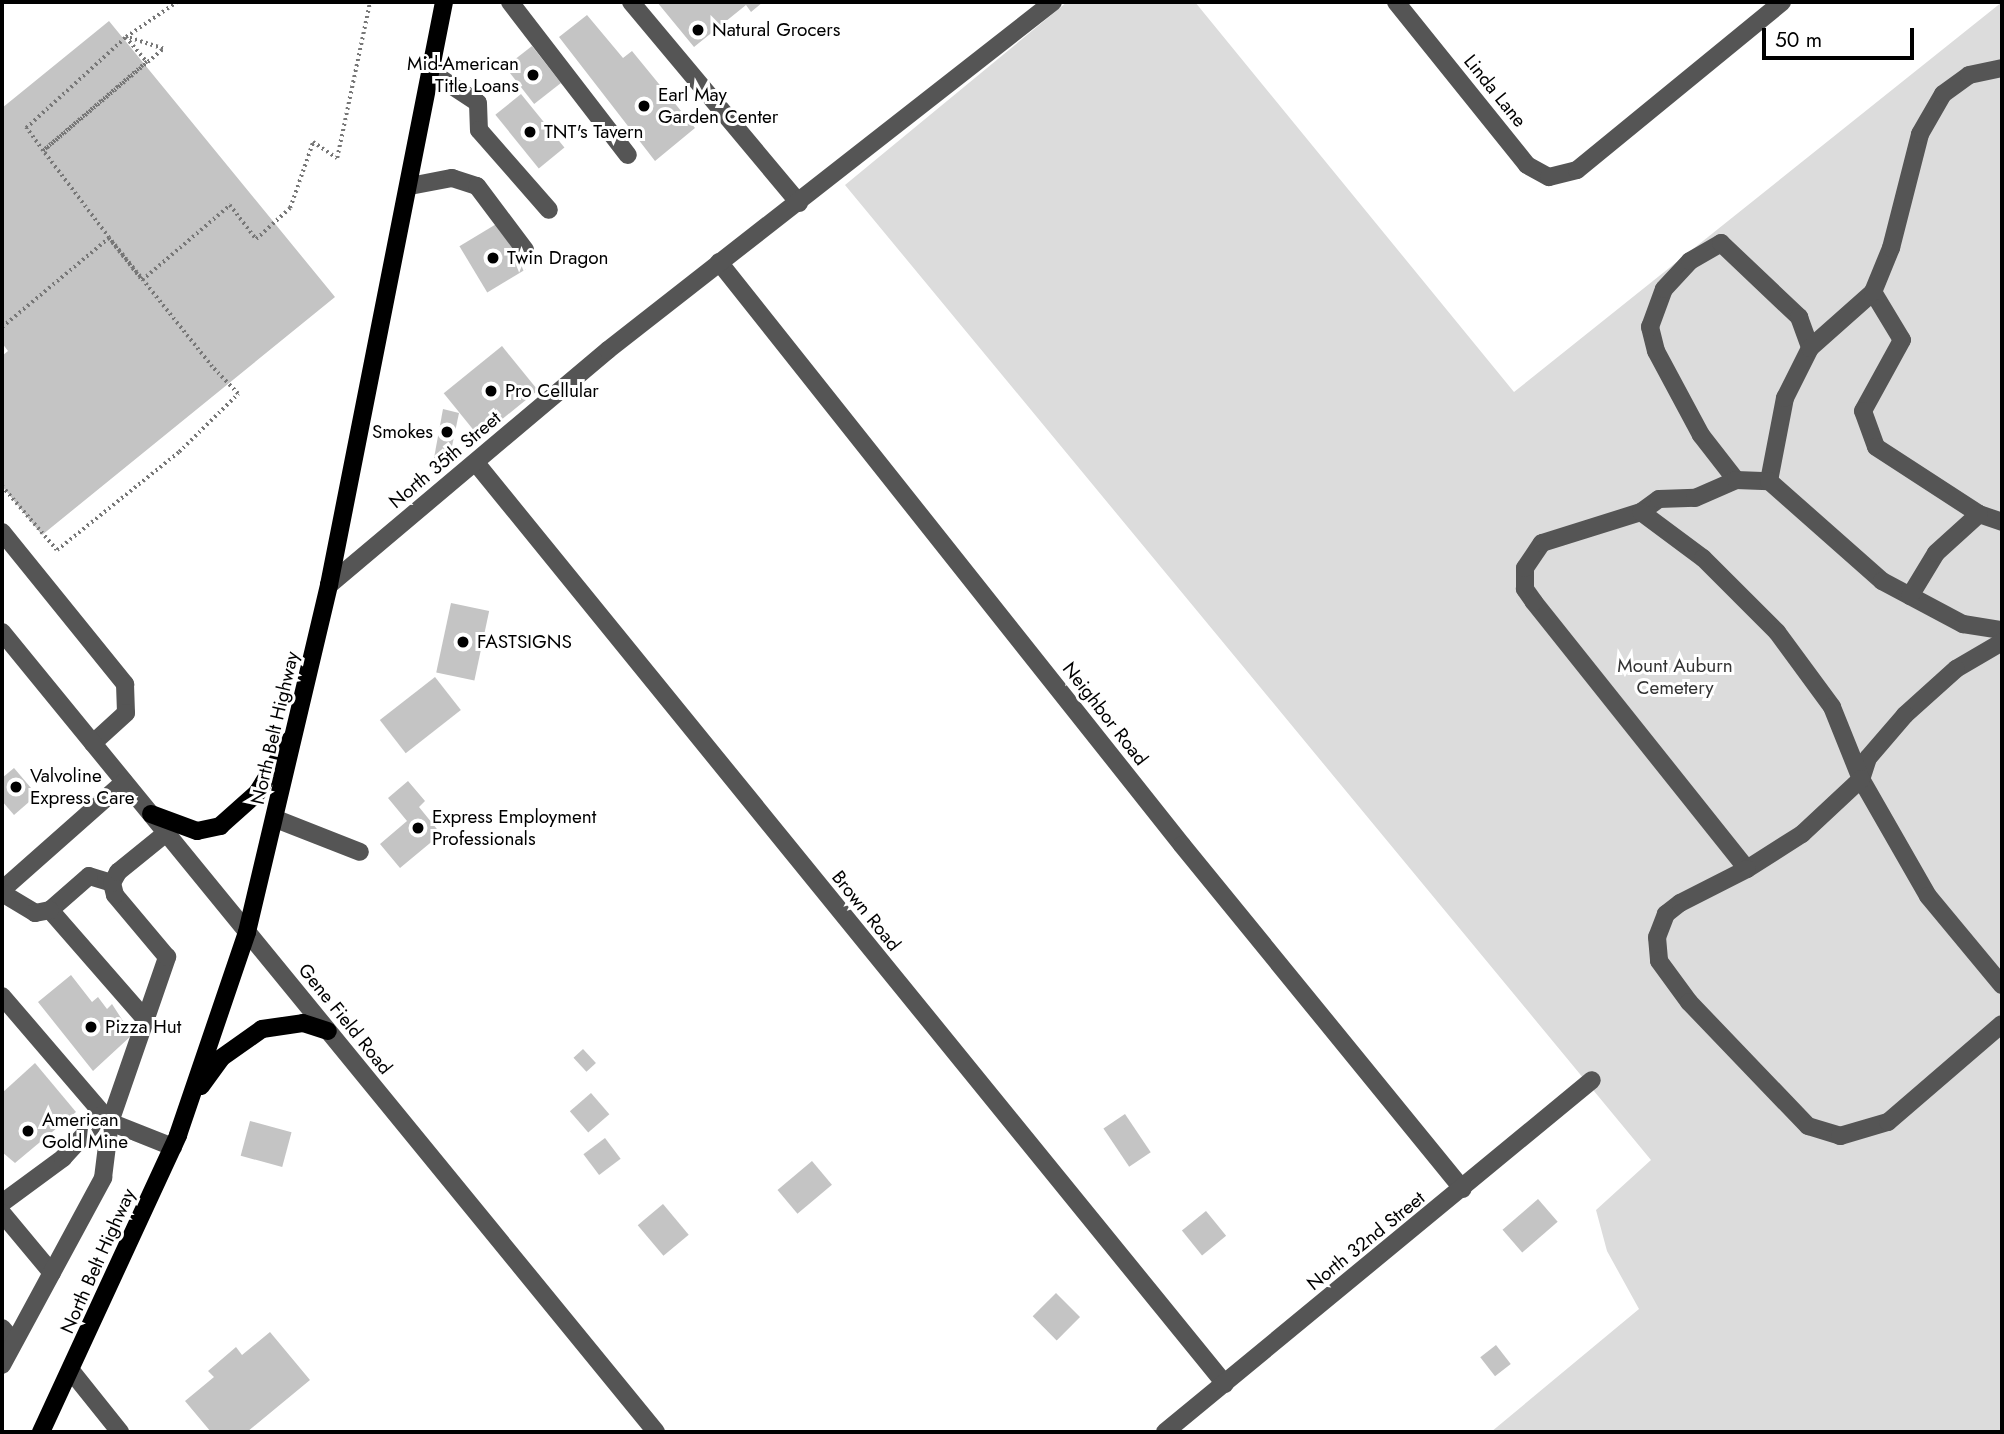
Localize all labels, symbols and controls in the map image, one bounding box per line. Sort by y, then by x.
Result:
scale bar [1766,14,1918,58]
place label: Natural Grocers [712,19,840,41]
marker: Natural Grocers [690,22,706,38]
text: 50 m [1775,25,1822,55]
street label: Linda Lane [1459,50,1531,132]
place label: Mid-American Title Loans [407,53,519,97]
marker: Mid-American Title Loans [525,67,541,83]
place label: Earl May Garden Center [658,84,778,128]
marker: Earl May Garden Center [636,98,652,114]
place label: TNT's Tavern [544,121,644,143]
marker: TNT's Tavern [522,124,538,140]
place label: Twin Dragon [507,247,609,269]
marker: Twin Dragon [485,250,501,266]
place label: Pro Cellular [505,380,599,402]
marker: Pro Cellular [483,383,499,399]
street label: North 35th Street [385,407,505,513]
place label: Smokes [372,421,433,443]
marker: Smokes [439,424,455,440]
place label: FASTSIGNS [477,631,572,653]
marker: FASTSIGNS [455,634,471,650]
street label: North Belt Highway [246,649,304,807]
park label: Mount Auburn Cemetery [1617,655,1733,699]
street label: Neighbor Road [1058,658,1152,770]
place label: Valvoline Express Care [30,765,134,809]
marker: Valvoline Express Care [8,779,24,795]
place label: Express Employment Professionals [432,806,596,850]
marker: Express Employment Professionals [410,820,426,836]
street label: Brown Road [827,866,905,956]
street label: Gene Field Road [293,959,397,1079]
place label: Pizza Hut [105,1016,181,1038]
marker: Pizza Hut [83,1019,99,1035]
place label: American Gold Mine [42,1109,128,1153]
marker: American Gold Mine [20,1123,36,1139]
street label: North Belt Highway [56,1185,140,1337]
street label: North 32nd Street [1303,1187,1429,1295]

